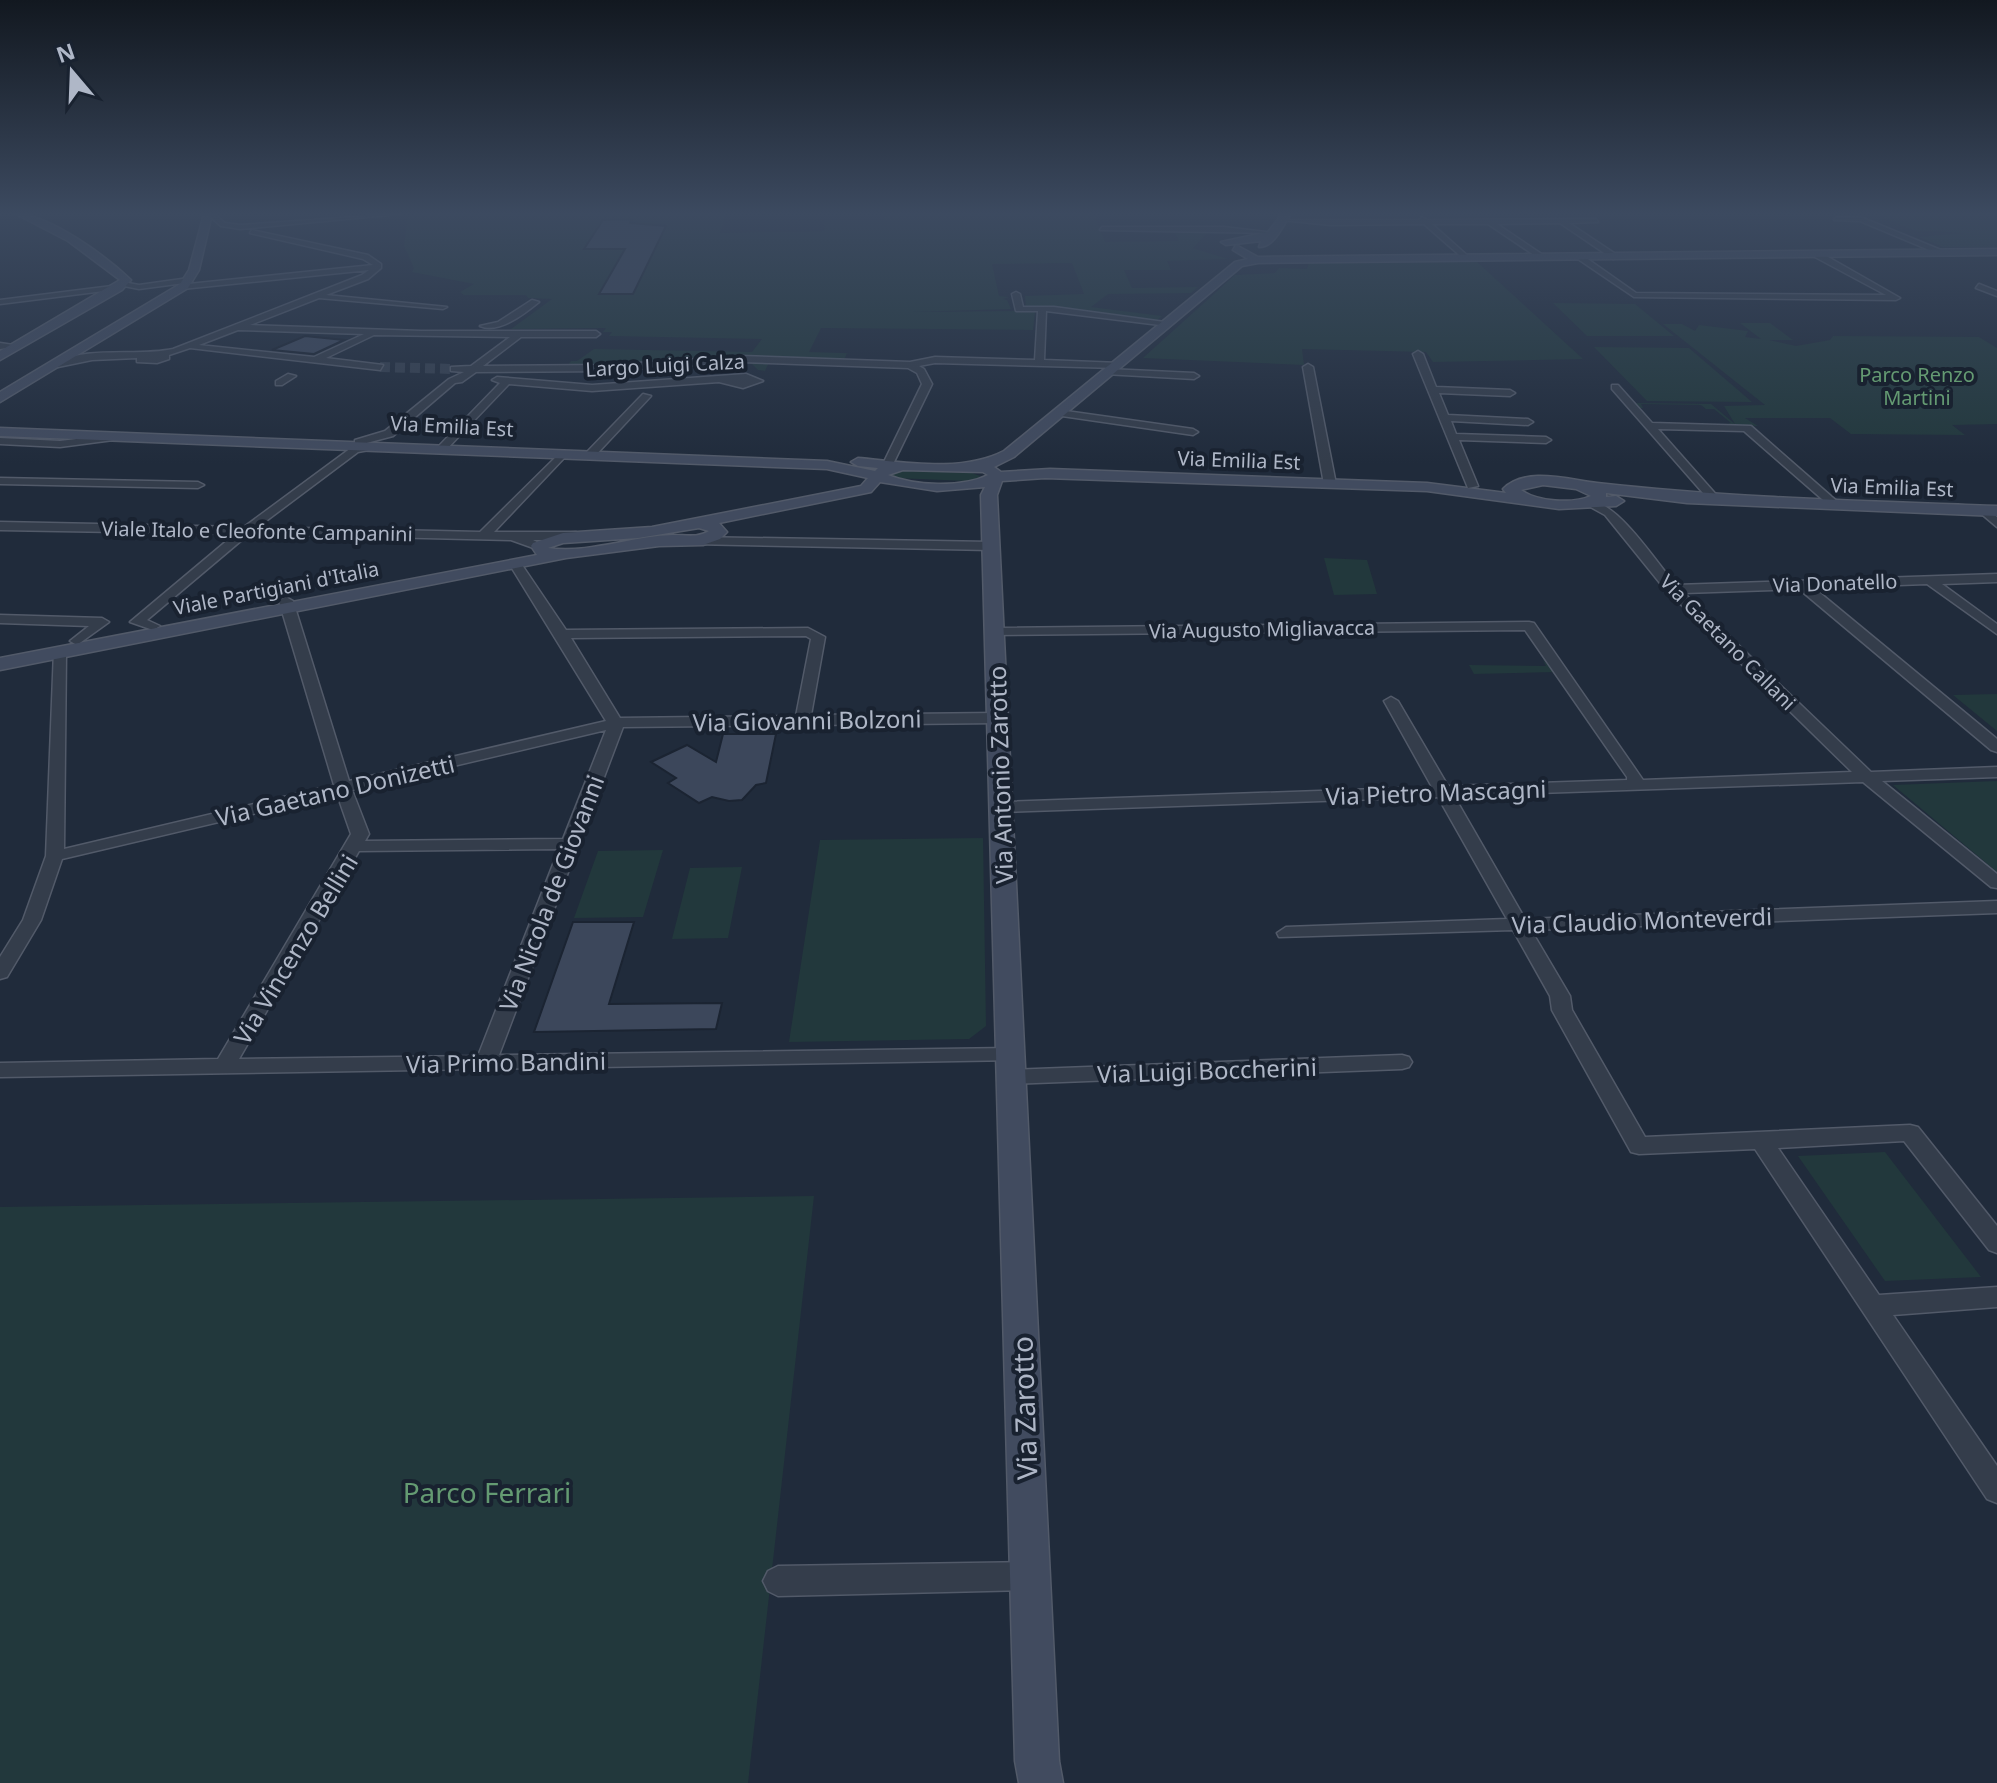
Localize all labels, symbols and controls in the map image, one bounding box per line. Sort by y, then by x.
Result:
north arrow [32,32,112,112]
text: N [52,35,79,69]
street label: Largo Luigi Calza [585,347,745,383]
park label: Parco Renzo Martini [1859,361,1975,411]
street label: Via Emilia Est [390,409,514,443]
street label: Via Emilia Est [1177,444,1301,476]
street label: Via Emilia Est [1830,471,1954,503]
street label: Viale Italo e Cleofonte Campanini [101,515,413,547]
street label: Viale Partigiani d'Italia [171,555,381,621]
street label: Via Donatello [1772,567,1898,599]
street label: Via Gaetano Callani [1654,568,1802,716]
street label: Via Augusto Migliavacca [1149,614,1375,644]
street label: Via Antonio Zarotto [980,665,1020,885]
street label: Via Giovanni Bolzoni [692,702,922,738]
street label: Via Gaetano Donizetti [212,746,458,834]
street label: Via Nicola de Giovanni [491,770,611,1016]
street label: Via Pietro Mascagni [1325,772,1547,812]
street label: Via Vincenzo Bellini [225,848,365,1050]
street label: Via Claudio Monteverdi [1511,899,1773,941]
street label: Via Primo Bandini [406,1044,606,1080]
street label: Via Luigi Boccherini [1097,1050,1317,1090]
street label: Via Zarotto [1003,1335,1045,1481]
park label: Parco Ferrari [403,1473,571,1511]

